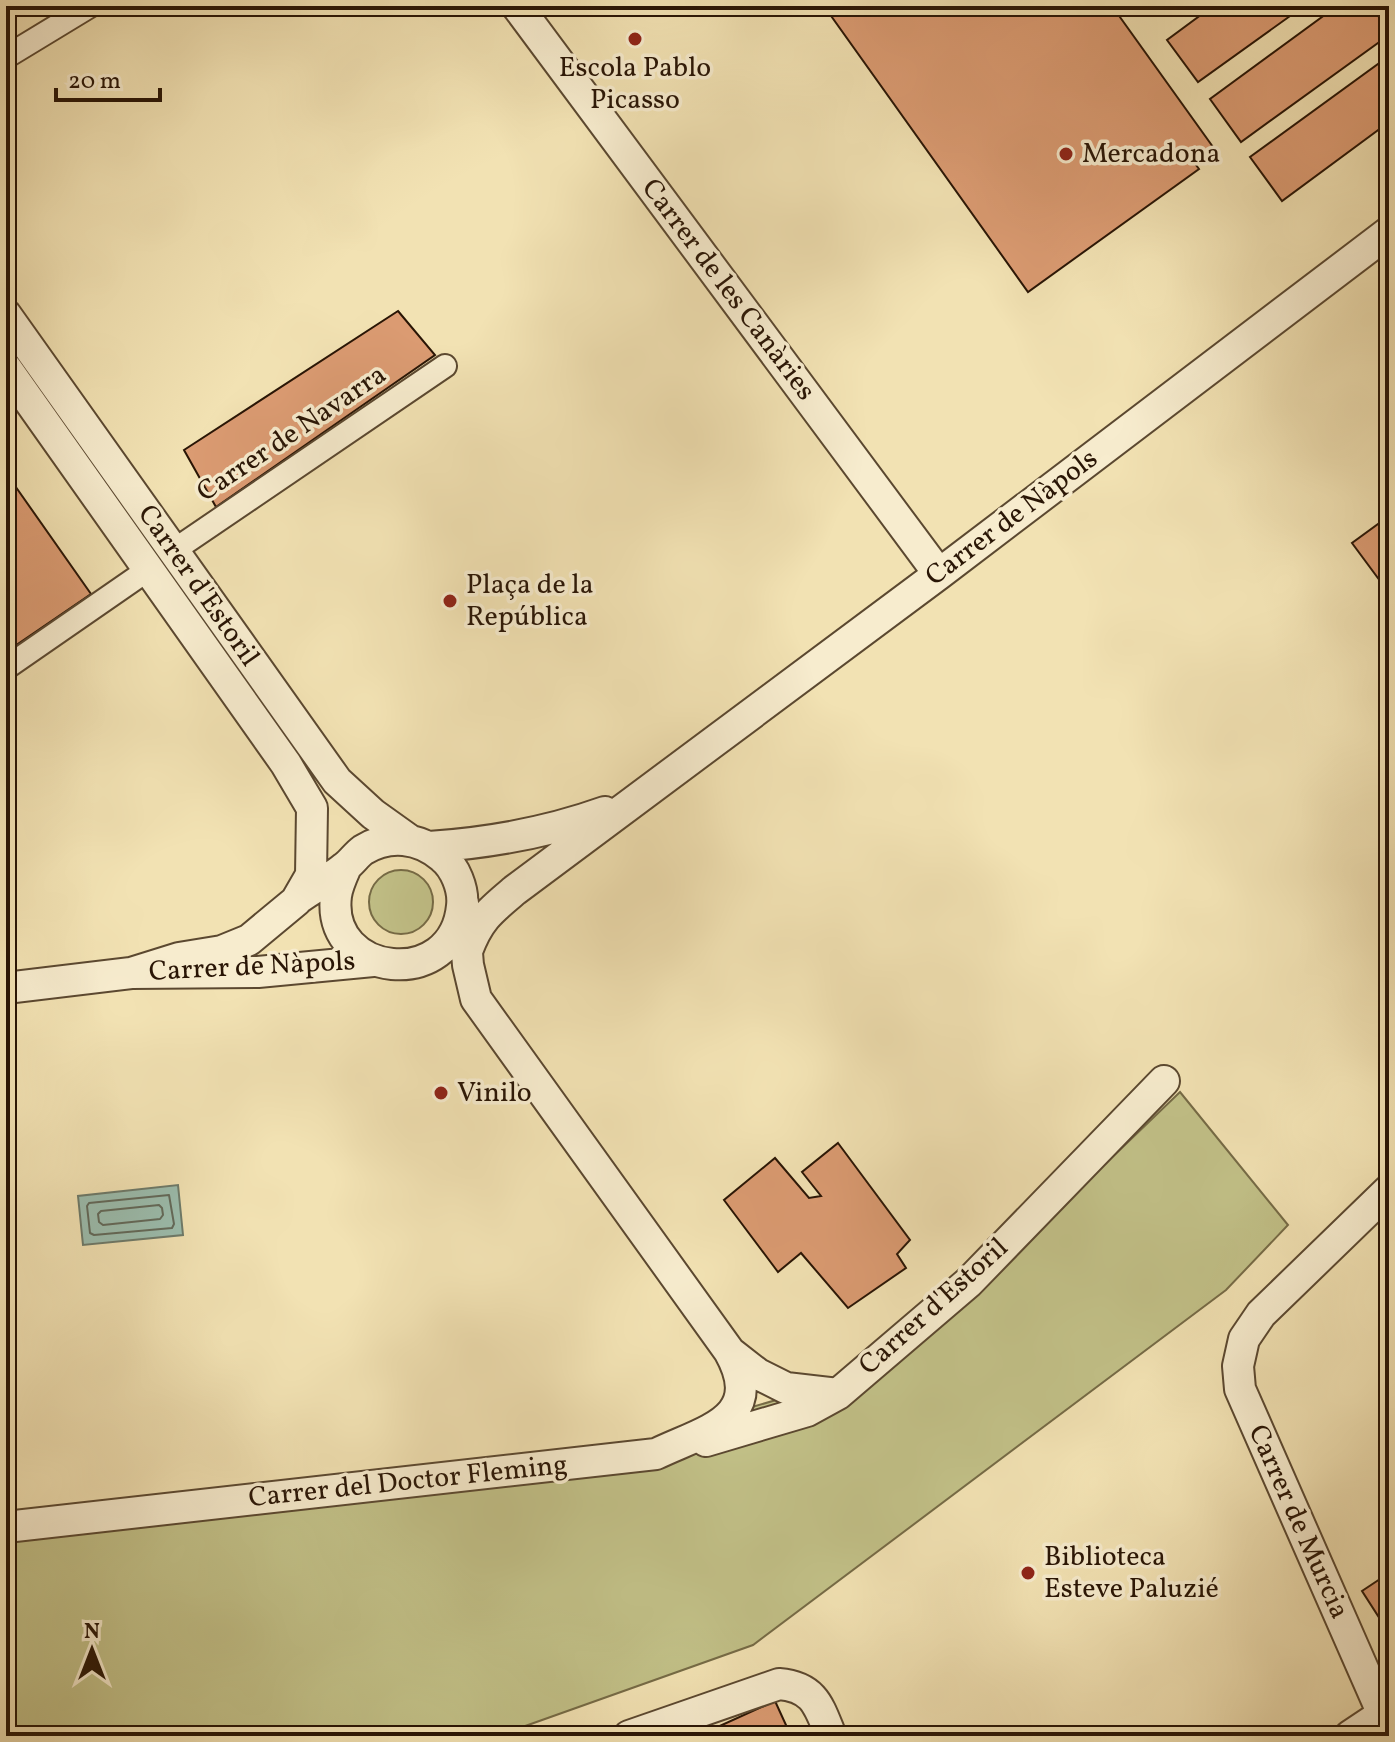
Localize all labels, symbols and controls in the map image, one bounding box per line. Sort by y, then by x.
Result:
marker: Escola Pablo Picasso [626,30,644,48]
place label: Escola Pablo Picasso [559,49,711,120]
scale bar [56,52,160,102]
text: 20 m [68,65,121,99]
place label: Mercadona [1082,135,1220,174]
marker: Mercadona [1057,145,1075,163]
street label: Carrer de les Canàries [632,171,824,409]
street label: Carrer de Navarra [189,356,395,512]
street label: Carrer de Nàpols [918,440,1106,596]
street label: Carrer d'Estoril [128,497,268,675]
place label: Plaça de la República [466,566,594,637]
marker: Plaça de la República [441,592,459,610]
street label: Carrer de Nàpols [148,942,356,992]
place label: Vinilo [457,1074,532,1113]
marker: Vinilo [432,1084,450,1102]
street label: Carrer d'Estoril [851,1229,1017,1385]
street label: Carrer de Murcia [1238,1419,1358,1625]
street label: Carrer del Doctor Fleming [247,1446,569,1518]
place label: Biblioteca Esteve Paluzié [1044,1538,1219,1609]
marker: Biblioteca Esteve Paluzié [1019,1564,1037,1582]
north arrow [52,1610,132,1690]
text: N [84,1617,100,1648]

